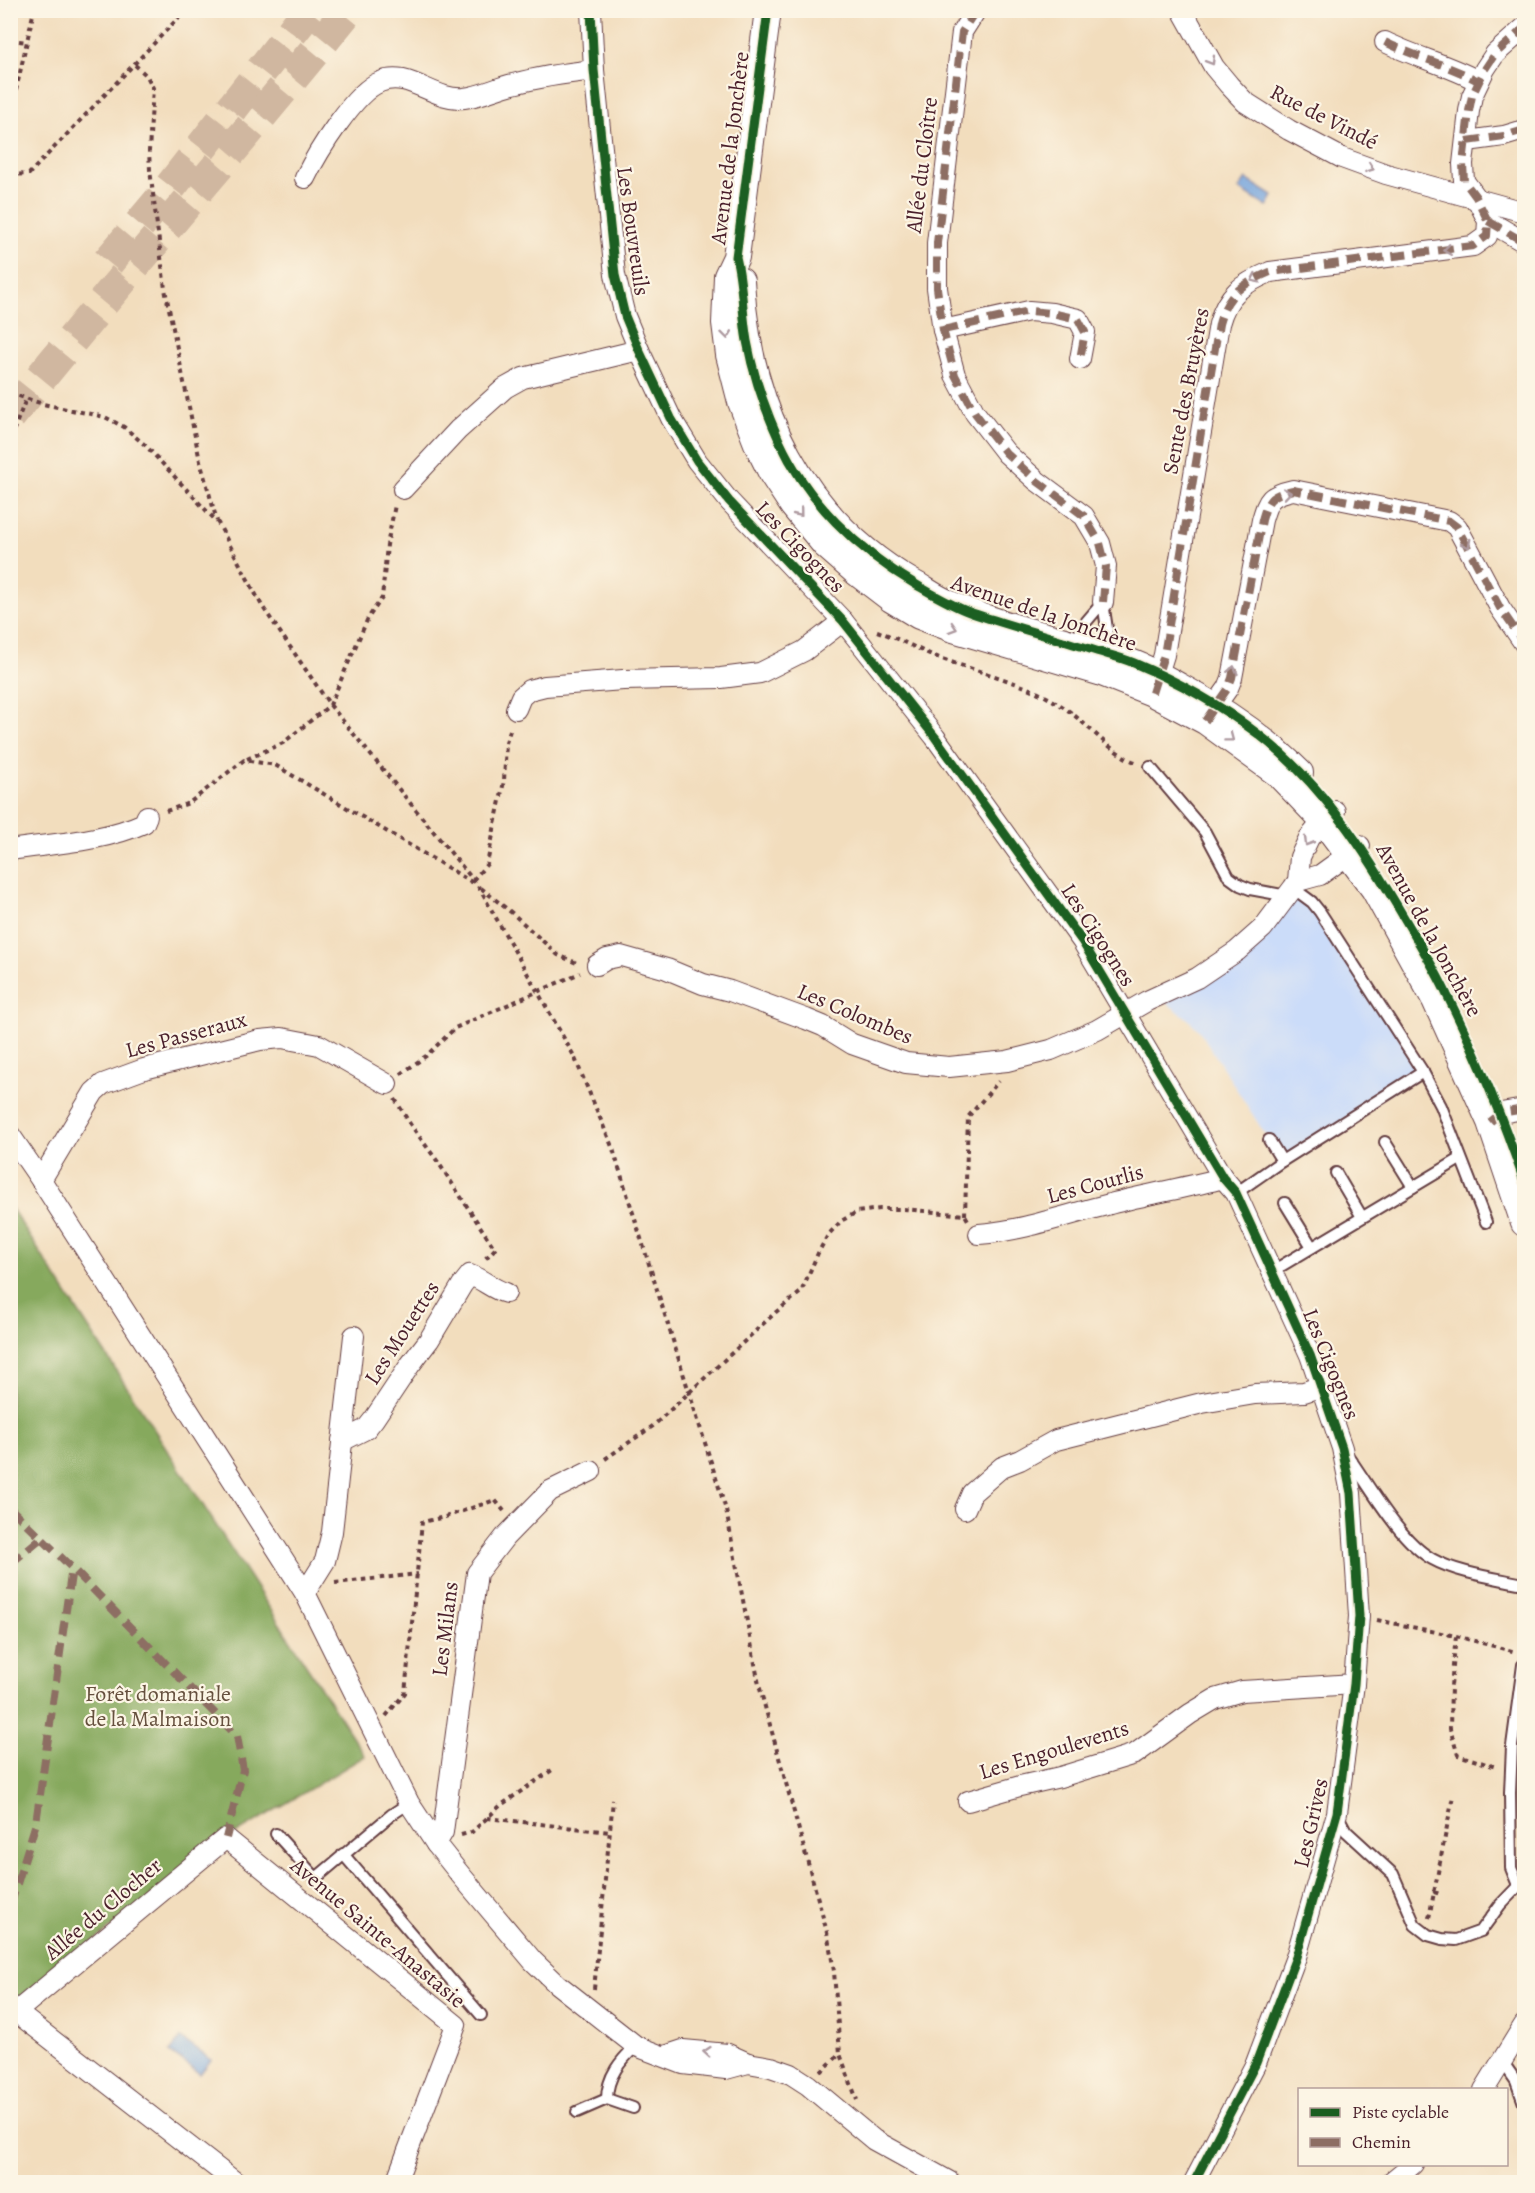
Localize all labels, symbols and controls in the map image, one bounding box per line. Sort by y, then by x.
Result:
street label: Avenue de la Jonchère [703,50,757,247]
one-way arrow [1204,55,1216,65]
street label: Rue de Vindé [1265,77,1383,157]
street label: Allée du Cloître [899,95,945,236]
one-way arrow [1364,161,1375,174]
street label: Les Bouvreuils [609,164,657,298]
one-way arrow [1443,243,1452,255]
one-way arrow [1251,271,1262,283]
street label: Sente des Bruyères [1155,305,1217,477]
one-way arrow [720,330,732,339]
one-way arrow [1282,487,1292,499]
street label: Les Cigognes [748,494,852,600]
one-way arrow [792,506,803,517]
one-way arrow [1459,538,1471,549]
street label: Avenue de la Jonchère [946,567,1141,659]
one-way arrow [947,621,958,633]
one-way arrow [1226,666,1239,676]
one-way arrow [1223,731,1234,742]
one-way arrow [1304,836,1316,846]
street label: Avenue de la Jonchère [1368,837,1489,1022]
street label: Les Cigognes [1053,878,1143,992]
street label: Les Colombes [793,976,917,1052]
street label: Les Passeraux [122,1004,251,1066]
street label: Les Courlis [1043,1157,1147,1211]
street label: Les Mouettes [357,1275,447,1391]
street label: Les Cigognes [1295,1304,1367,1424]
street label: Les Milans [424,1580,466,1678]
park label: Forêt domaniale de la Malmaison [85,1679,231,1734]
street label: Les Engoulevents [975,1713,1133,1787]
street label: Les Grives [1286,1775,1336,1871]
street label: Avenue Sainte-Anastasie [283,1850,472,2015]
street label: Allée du Clocher [37,1851,168,1968]
one-way arrow [703,2046,712,2059]
legend [1298,2088,1508,2166]
text: Piste cyclable [1352,2100,1449,2124]
text: Chemin [1352,2130,1411,2154]

